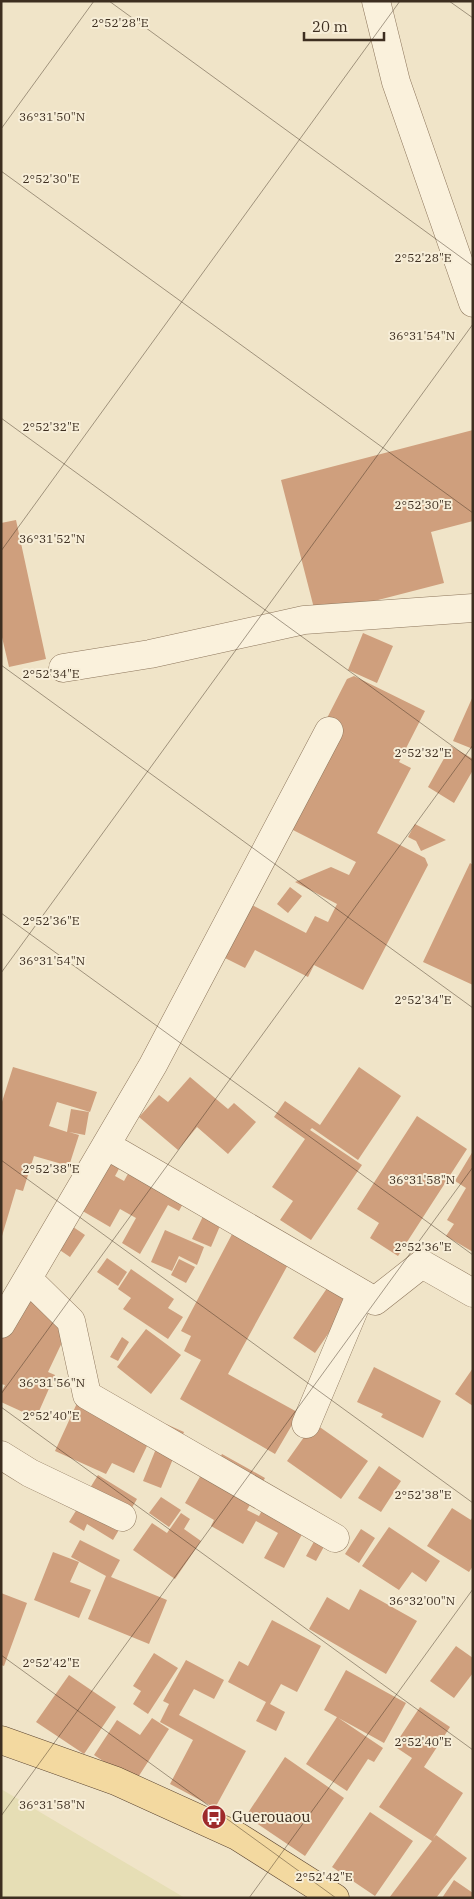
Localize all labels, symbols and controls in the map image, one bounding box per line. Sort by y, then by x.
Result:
scale bar [304,10,384,42]
text: 2°52'28"E [91,15,149,30]
text: 20 m [312,17,348,36]
text: 36°31'50"N [19,109,85,124]
text: 2°52'30"E [22,171,80,186]
text: 2°52'28"E [394,250,452,265]
text: 36°31'54"N [389,328,455,343]
text: 2°52'32"E [22,419,80,434]
text: 2°52'30"E [394,497,452,512]
text: 36°31'52"N [19,531,85,546]
text: 2°52'34"E [22,666,80,681]
text: 2°52'32"E [394,745,452,760]
text: 2°52'36"E [22,913,80,928]
text: 36°31'54"N [19,953,85,968]
text: 2°52'34"E [394,992,452,1007]
text: 2°52'38"E [22,1161,80,1176]
text: 36°31'58"N [389,1172,455,1187]
text: 2°52'36"E [394,1239,452,1254]
text: 36°31'56"N [19,1375,85,1390]
text: 2°52'40"E [22,1408,80,1423]
text: 2°52'38"E [394,1487,452,1502]
text: 36°32'00"N [389,1593,455,1608]
text: 2°52'42"E [22,1655,80,1670]
text: 2°52'40"E [394,1734,452,1749]
text: 36°31'58"N [19,1797,85,1812]
bus stop icon: Guerouaou [201,1804,227,1830]
place label: Guerouaou [232,1807,310,1826]
text: 2°52'42"E [295,1869,353,1884]

